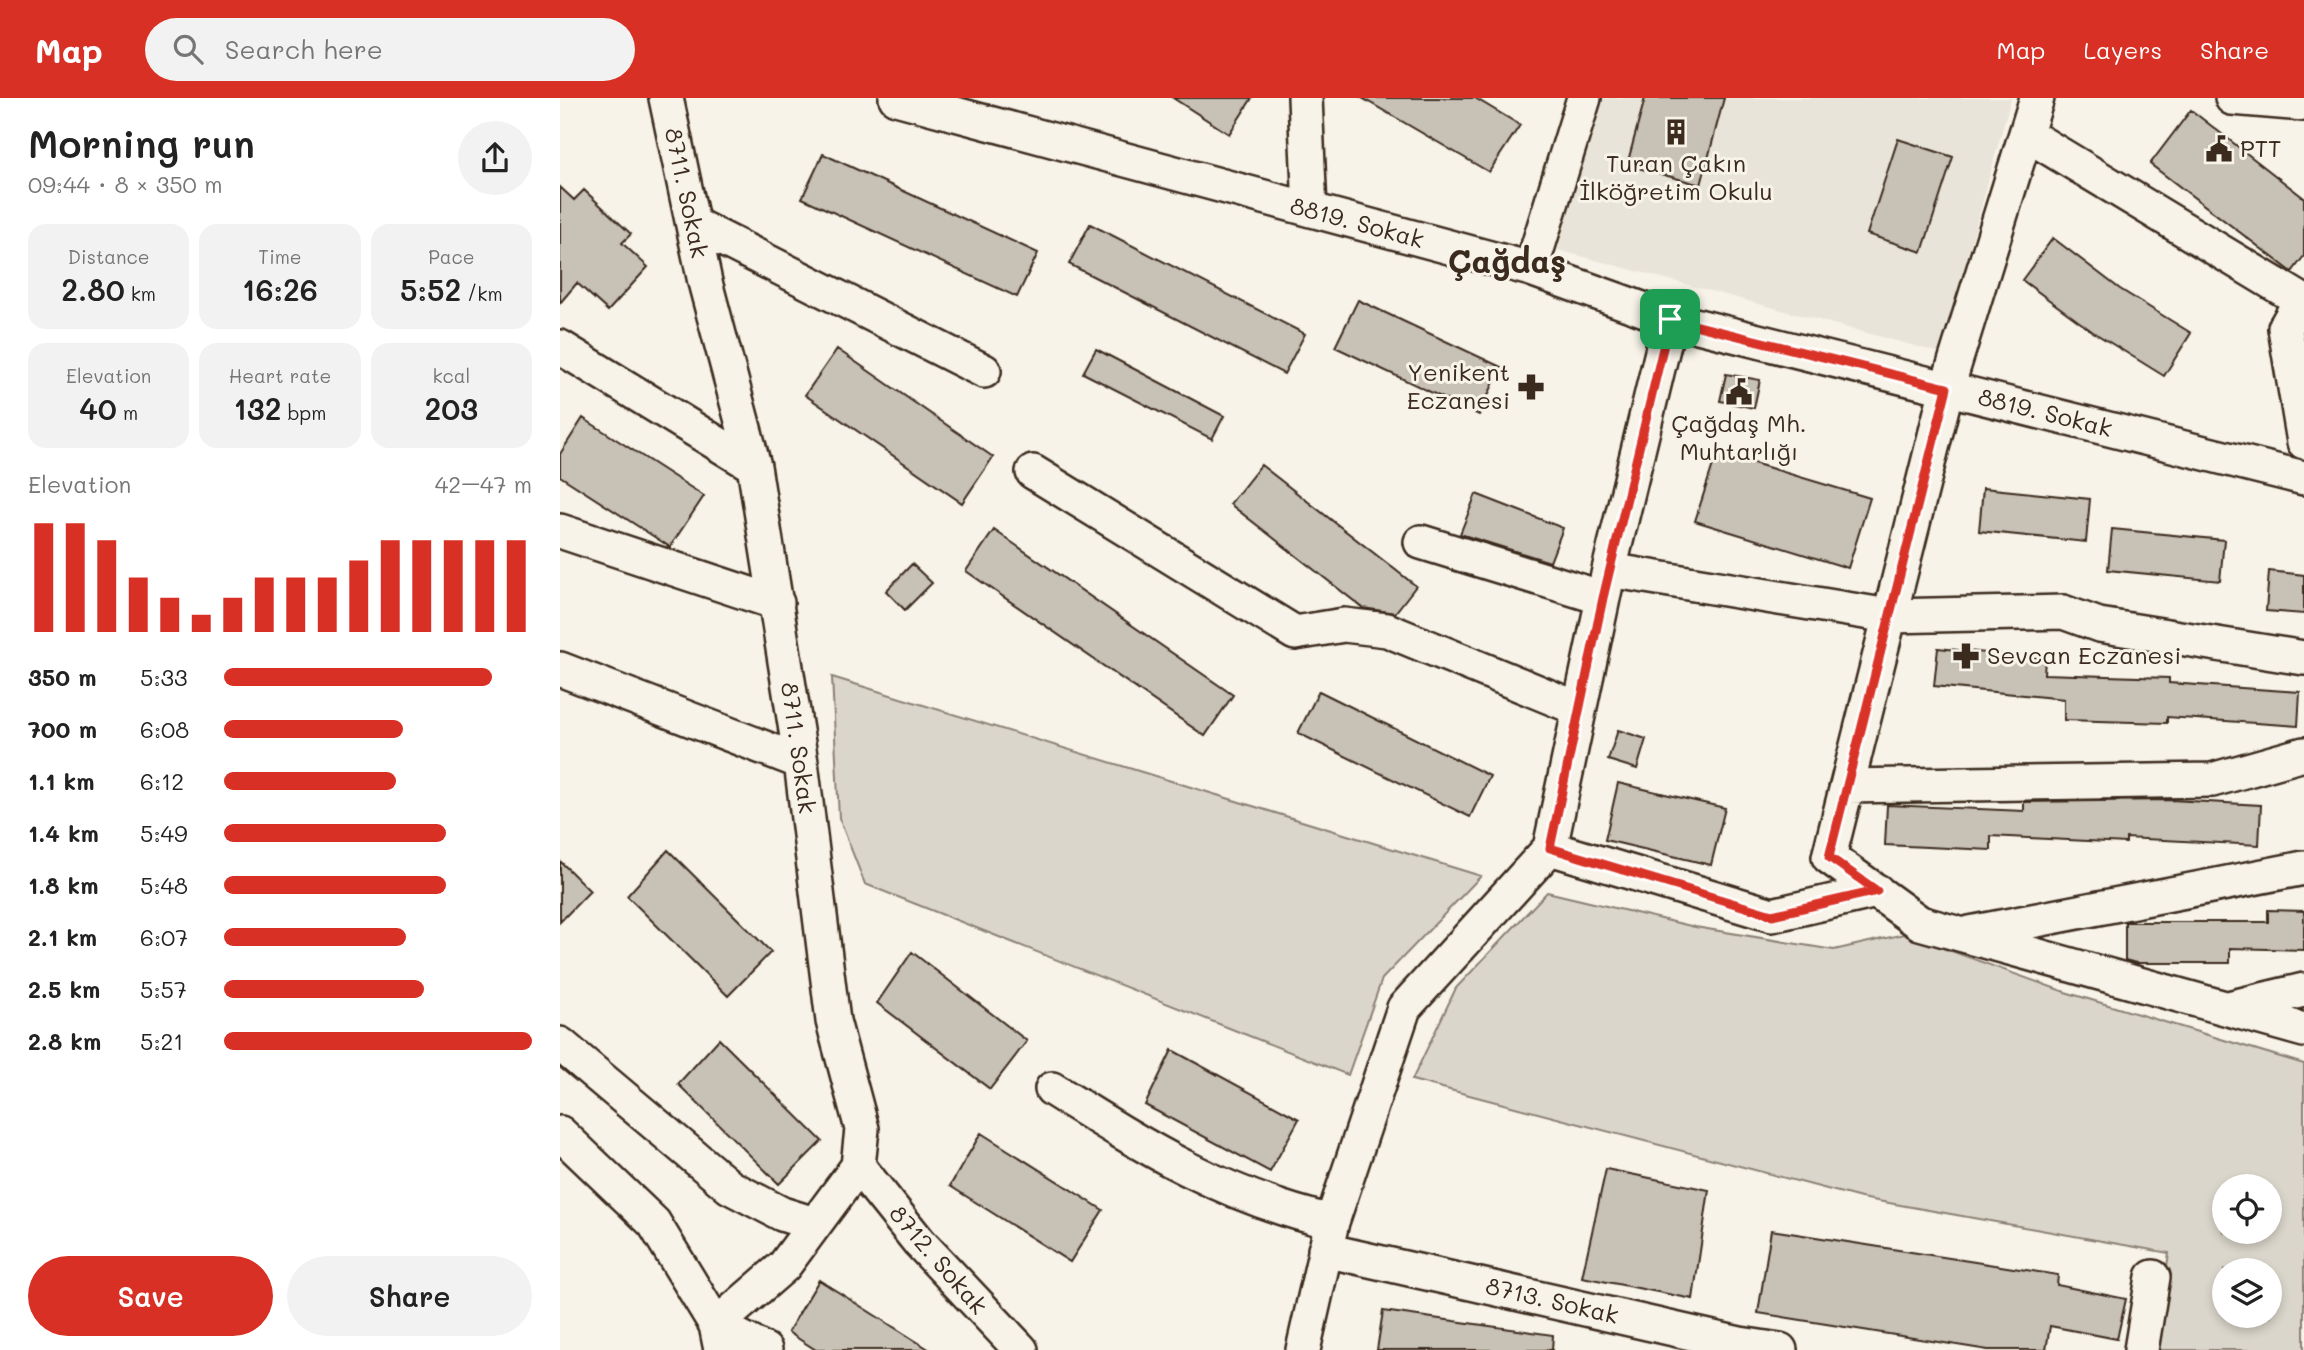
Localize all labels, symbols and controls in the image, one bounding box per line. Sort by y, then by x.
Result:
search box [145,18,635,81]
text: Map [35,28,103,71]
icon: search [169,30,207,68]
text: Search here [225,32,383,66]
text: Map [1997,34,2045,65]
text: Layers [2083,34,2162,65]
text: Share [2200,34,2269,65]
building icon: Turan Çakın İlköğretim Okulu [1661,117,1691,147]
text: Morning run [28,118,255,168]
button: share [458,121,532,195]
street label: 8711. Sokak [659,125,716,261]
place label: PTT [2240,132,2281,163]
public building icon: PTT [2204,134,2234,164]
place label: Turan Çakın İlköğretim Okulu [1579,147,1773,206]
text: 09:44 · 8 × 350 m [28,169,223,199]
street label: 8819. Sokak [1287,189,1428,254]
district label: Çağdaş [1448,239,1566,282]
text: Distance [68,244,150,269]
text: Time [258,244,302,269]
text: Pace [428,244,475,269]
text: 2.80 [61,269,125,309]
text: 16:26 [242,269,318,309]
text: 5:52 [400,269,461,309]
text: km [125,281,156,306]
text: /km [461,281,503,306]
pin [1640,289,1700,349]
icon: arrive [1651,300,1689,338]
place label: Yenikent Eczanesi [1407,356,1510,415]
text: Elevation [66,363,151,388]
text: Heart rate [229,363,331,388]
text: kcal [432,363,470,388]
pharmacy icon: Yenikent Eczanesi [1516,372,1546,402]
public building icon: Çağdaş Mh. Muhtarlığı [1724,377,1754,407]
street label: 8819. Sokak [1975,380,2116,443]
text: 40 [79,388,117,428]
text: 132 [234,388,281,428]
text: 203 [425,388,478,428]
text: m [117,400,138,425]
text: bpm [281,400,326,425]
place label: Çağdaş Mh. Muhtarlığı [1671,407,1807,466]
text: Elevation [28,469,131,499]
text: 42–47 m [435,469,532,499]
place label: Sevcan Eczanesi [1987,639,2181,670]
pharmacy icon: Sevcan Eczanesi [1951,641,1981,671]
text: 350 m [28,662,97,692]
text: 5:33 [140,662,188,692]
street label: 8711. Sokak [775,680,824,815]
text: 700 m [28,714,97,744]
text: 6:08 [140,714,189,744]
text: 1.1 km [28,766,94,796]
text: 6:12 [140,766,184,796]
text: 1.4 km [28,818,99,848]
text: 5:49 [140,818,188,848]
text: 1.8 km [28,870,98,900]
text: 5:48 [140,870,188,900]
text: 2.1 km [28,922,97,952]
text: 6:07 [140,922,188,952]
text: 2.5 km [28,974,100,1004]
text: 5:57 [140,974,187,1004]
text: 2.8 km [28,1026,101,1056]
text: 5:21 [140,1026,184,1056]
map controls [2212,1174,2282,1328]
button: locate [2212,1174,2282,1244]
street label: 8712. Sokak [883,1198,995,1320]
button: Save [28,1256,273,1336]
button: Share [287,1256,532,1336]
button: layers [2212,1258,2282,1328]
street label: 8713. Sokak [1483,1269,1622,1330]

